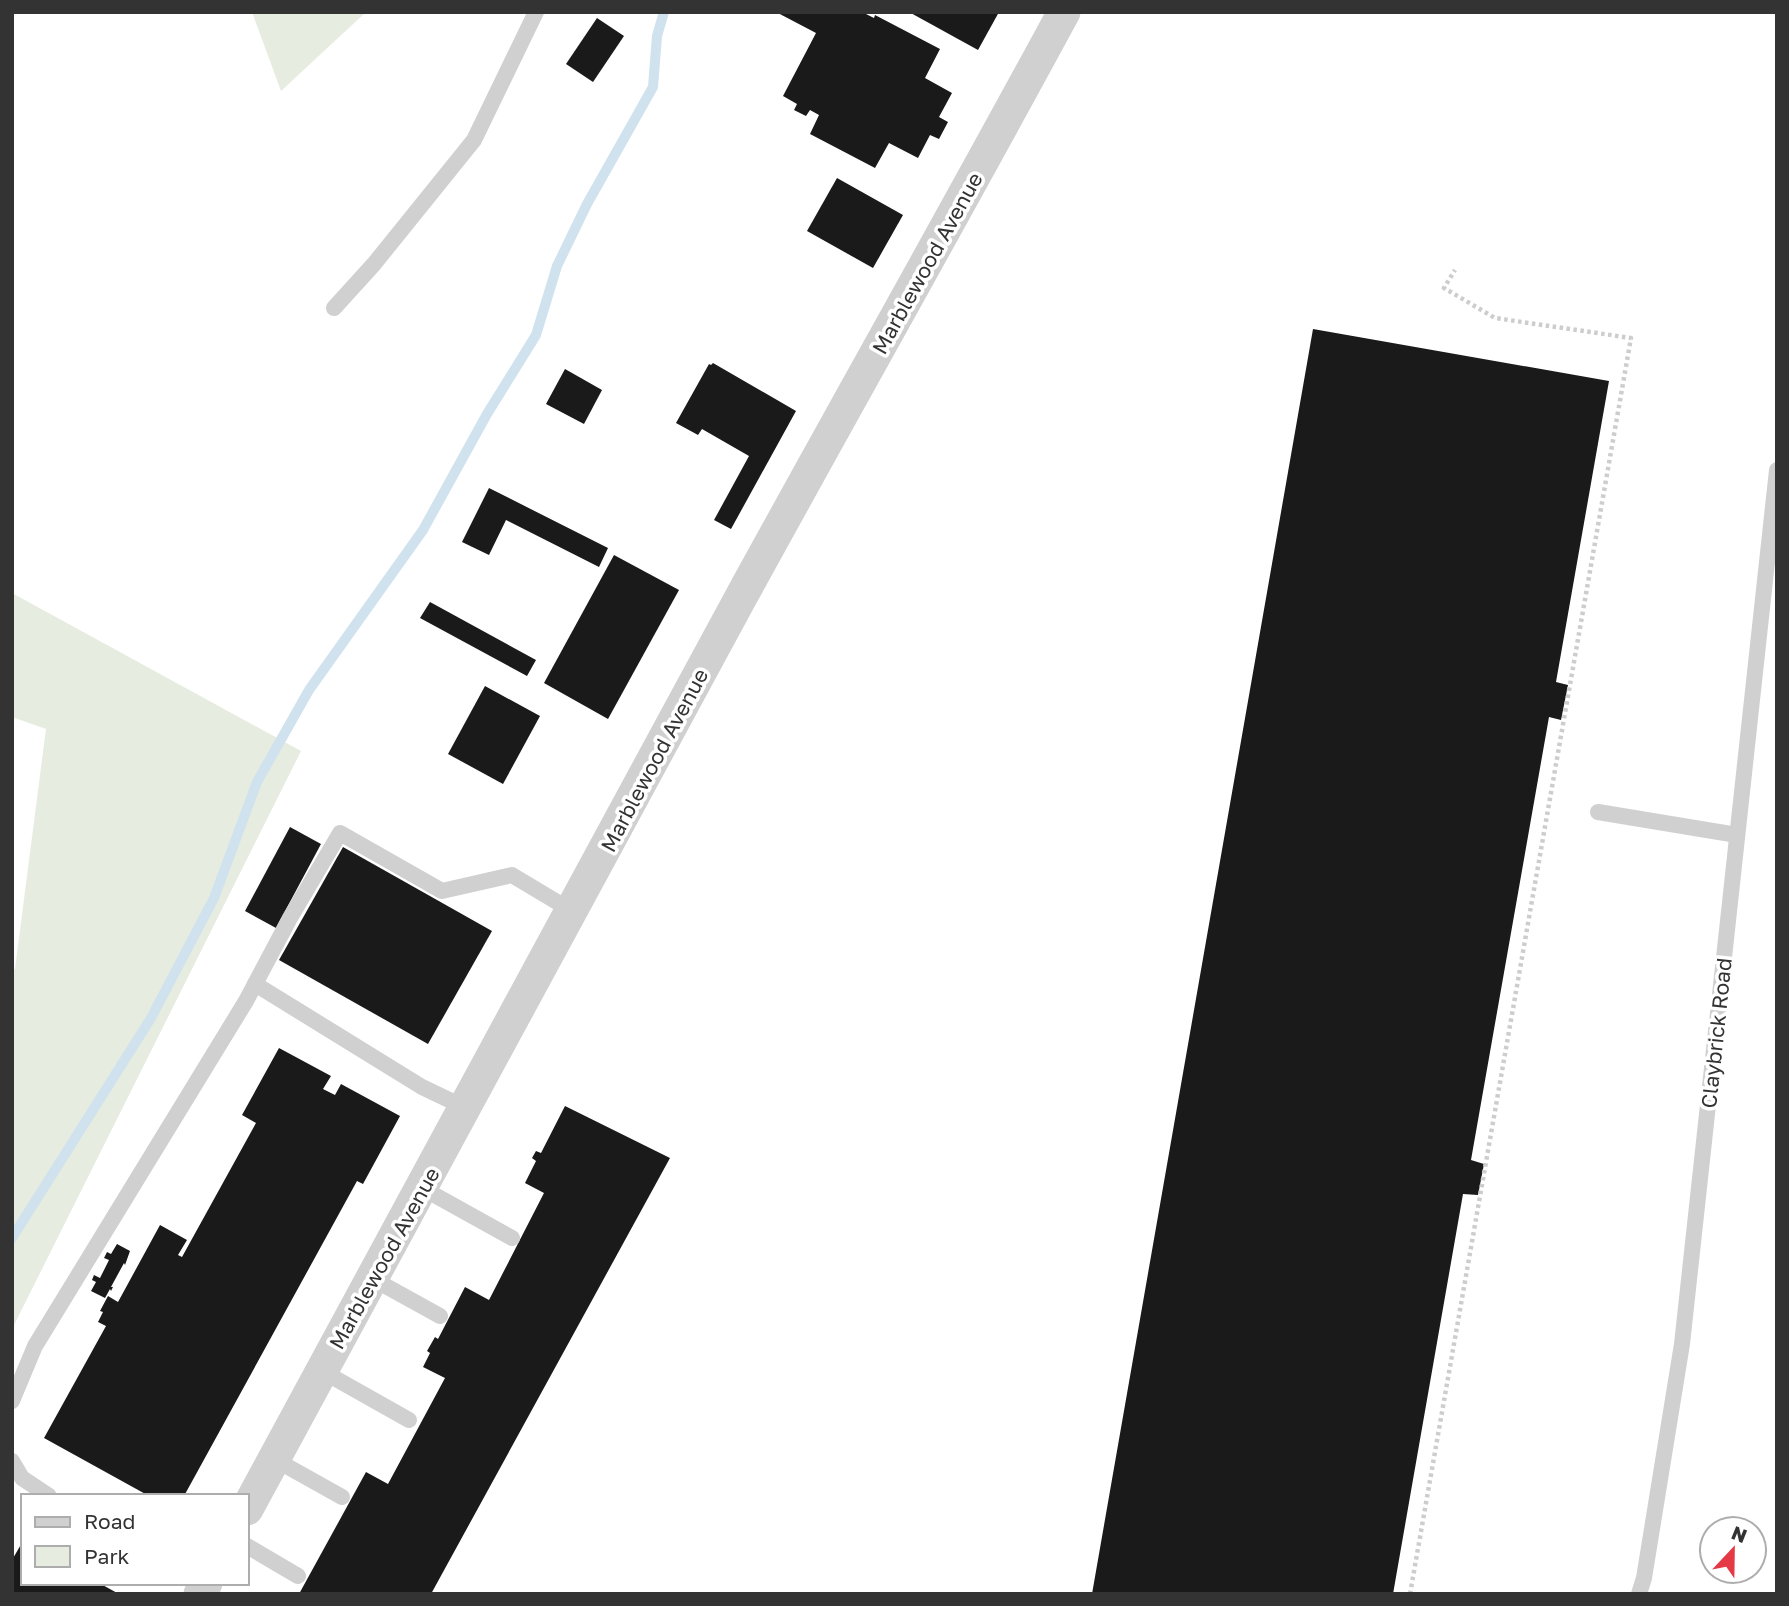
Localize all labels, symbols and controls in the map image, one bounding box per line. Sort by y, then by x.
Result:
street label: Marblewood Avenue [866,168,988,358]
street label: Marblewood Avenue [595,664,713,856]
street label: Claybrick Road [1695,957,1737,1109]
street label: Marblewood Avenue [323,1163,445,1353]
legend [21,1494,248,1585]
text: Road [84,1508,135,1534]
north arrow [1698,1515,1768,1585]
text: N [1729,1520,1751,1547]
text: Park [84,1543,130,1569]

